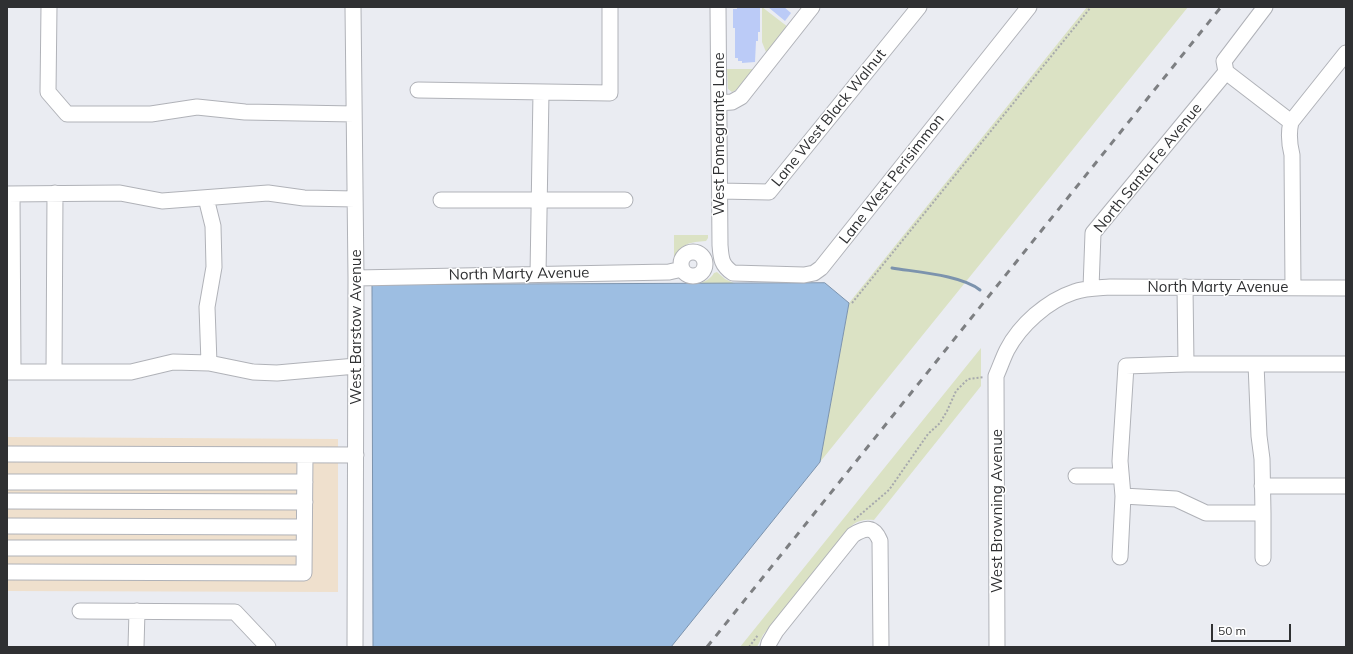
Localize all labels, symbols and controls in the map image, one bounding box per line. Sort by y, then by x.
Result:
street label: Lane West Black Walnut [768,46,890,190]
street label: West Pomegrante Lane [710,52,728,216]
street label: North Santa Fe Avenue [1090,100,1206,236]
street label: Lane West Perisimmon [836,110,948,248]
street label: West Barstow Avenue [347,249,365,405]
street label: North Marty Avenue [448,264,590,284]
street label: North Marty Avenue [1148,278,1288,296]
street label: West Browning Avenue [988,429,1006,593]
scale bar [1213,616,1293,642]
text: 50 m [1218,623,1246,638]

